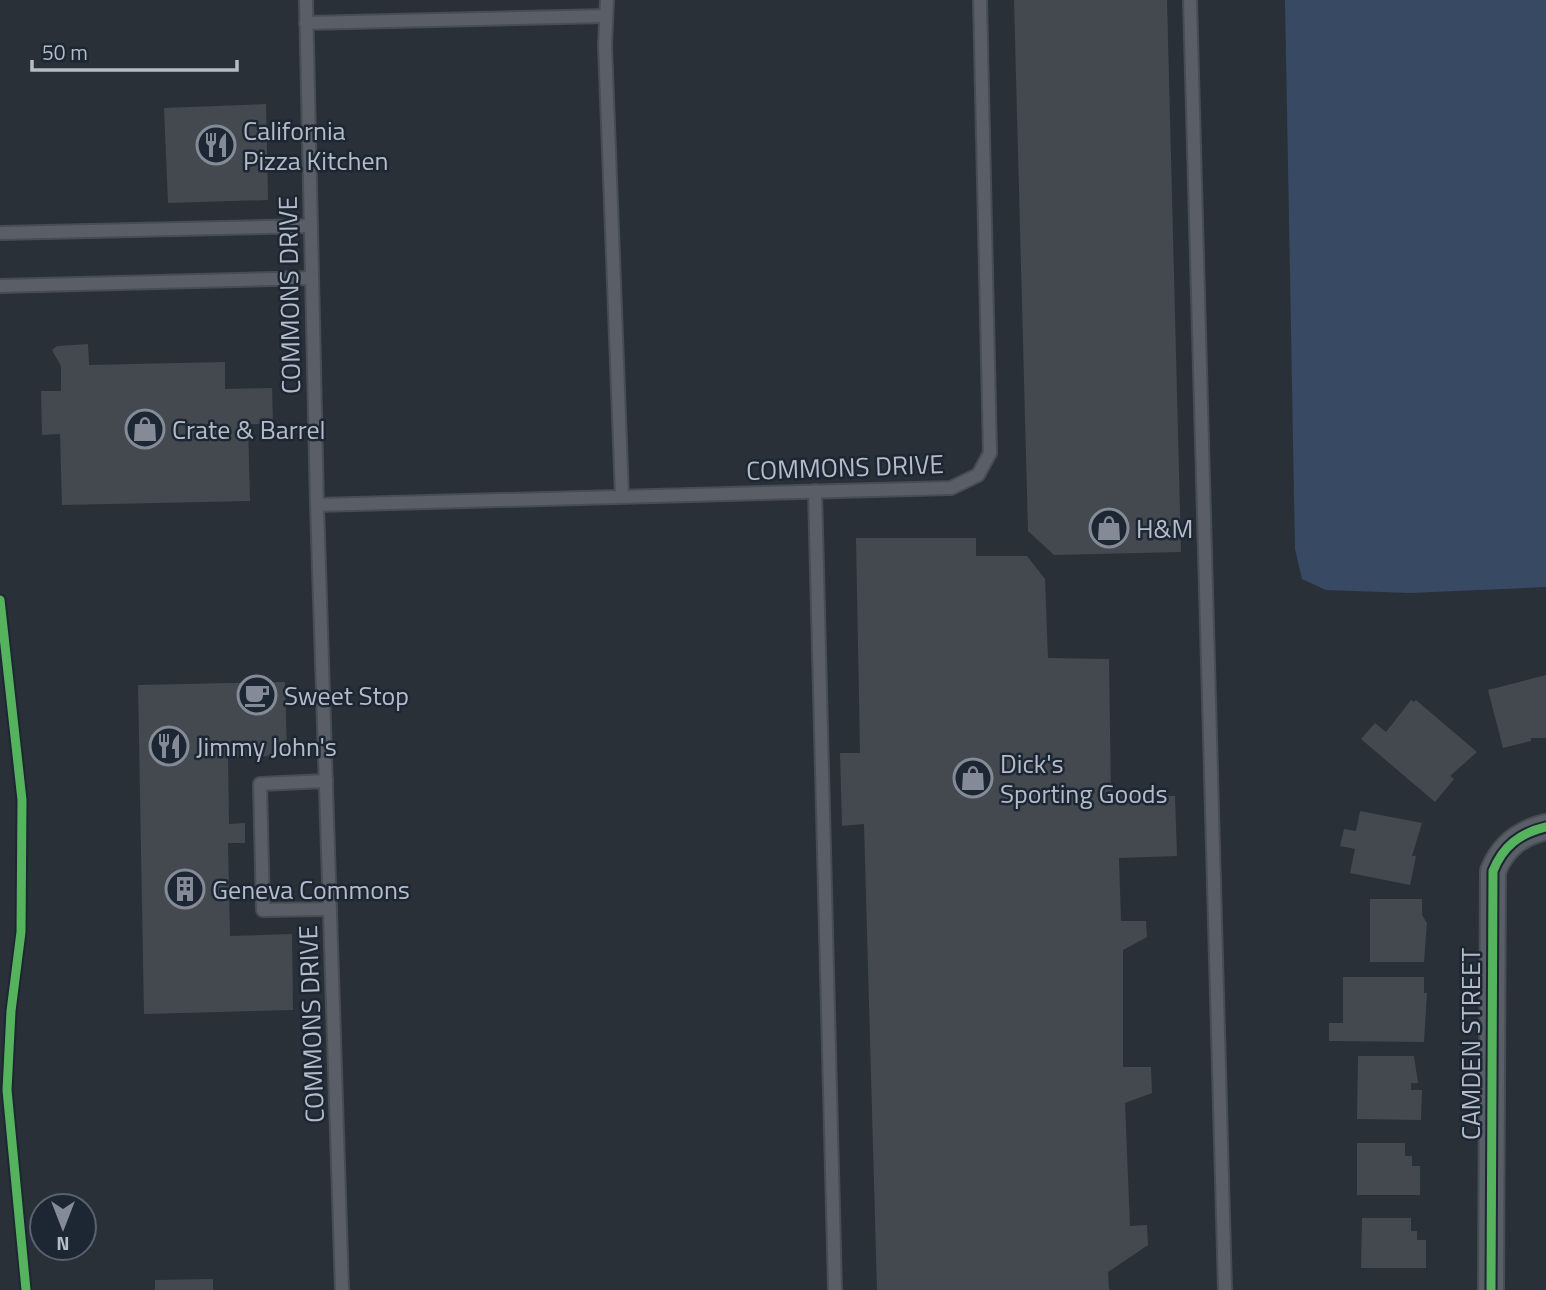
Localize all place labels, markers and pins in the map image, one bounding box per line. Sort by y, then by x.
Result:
place label: California Pizza Kitchen [243,111,389,180]
restaurant icon: California Pizza Kitchen [195,124,237,166]
shop icon: Crate & Barrel [124,408,166,450]
place label: Crate & Barrel [172,410,326,449]
shop icon: H&M [1088,507,1130,549]
place label: H&M [1136,509,1193,548]
cafe icon: Sweet Stop [236,674,278,716]
place label: Sweet Stop [284,676,409,715]
restaurant icon: Jimmy John's [148,725,190,767]
place label: Jimmy John's [196,727,337,766]
place label: Dick's Sporting Goods [1000,744,1168,813]
shop icon: Dick's Sporting Goods [952,757,994,799]
building icon: Geneva Commons [164,868,206,910]
place label: Geneva Commons [212,870,410,909]

